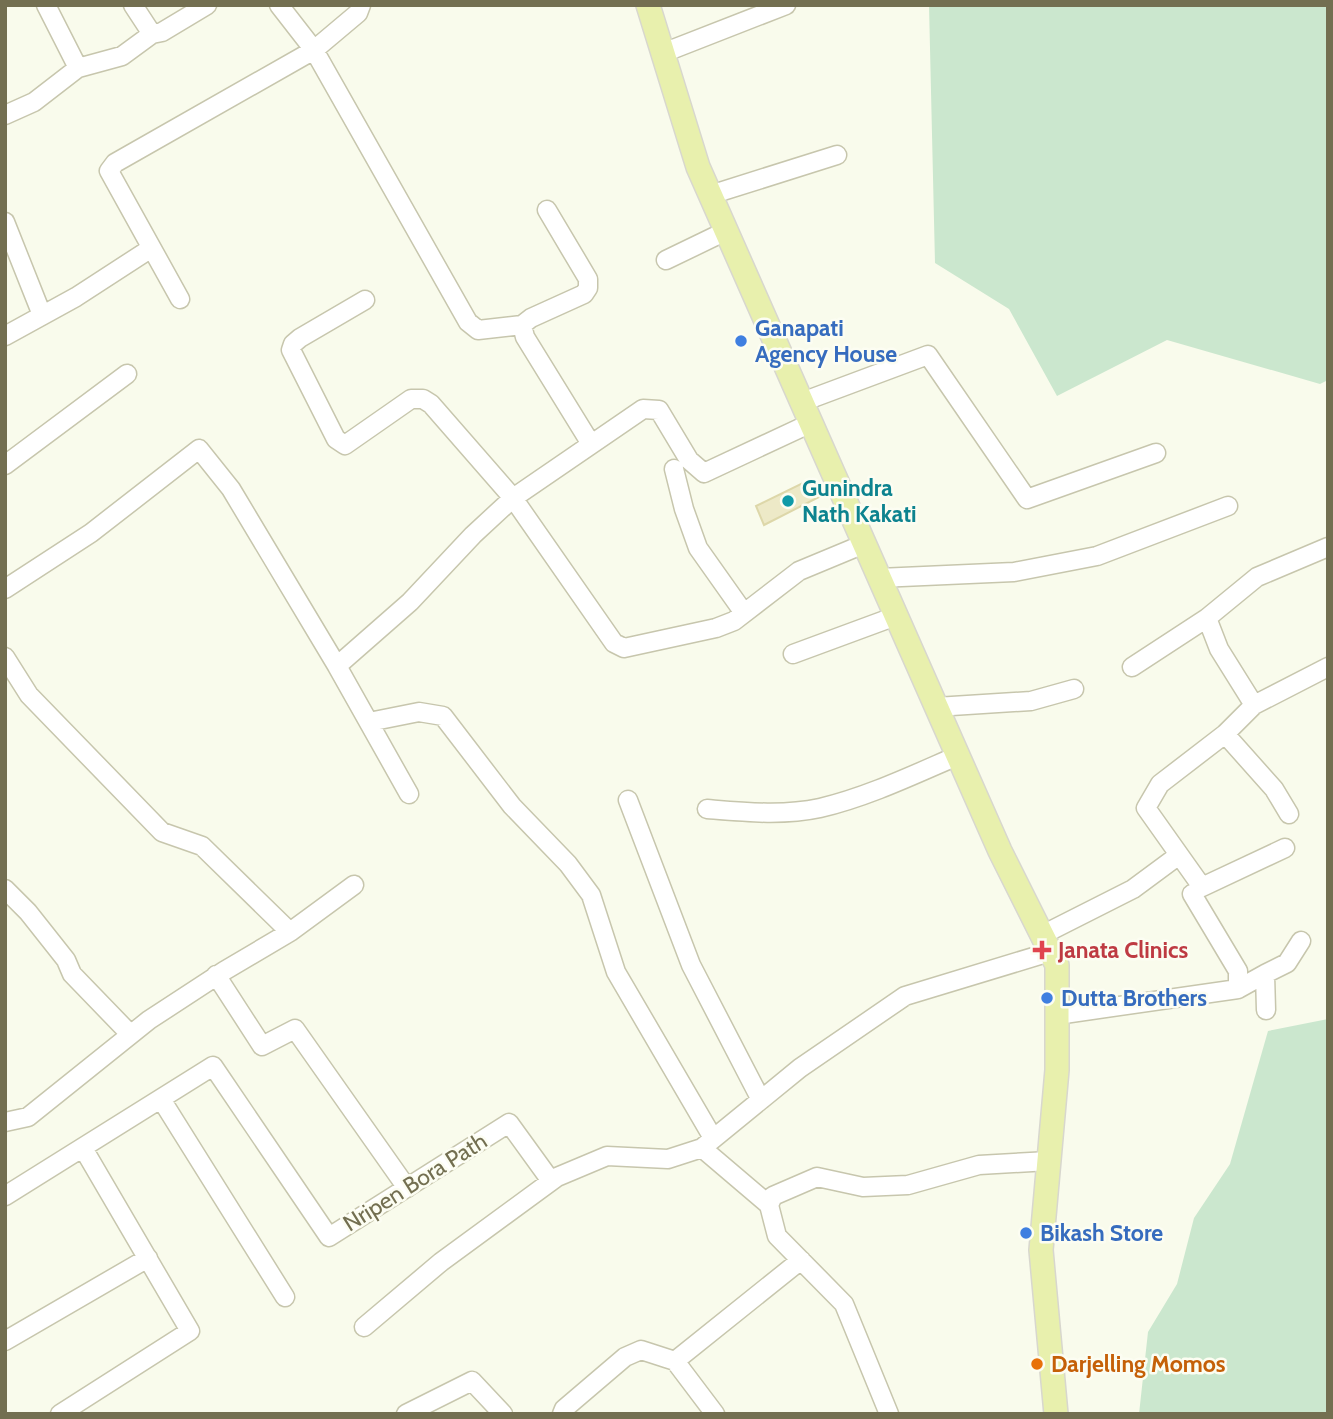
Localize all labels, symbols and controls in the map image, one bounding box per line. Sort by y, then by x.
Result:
place label: Ganapati Agency House [755,314,897,368]
marker: Ganapati Agency House [733,333,749,349]
place label: Gunindra Nath Kakati [802,474,917,528]
marker: Gunindra Nath Kakati [780,493,796,509]
place label: Janata Clinics [1057,936,1188,964]
marker: Janata Clinics [1032,940,1052,960]
place label: Dutta Brothers [1061,984,1207,1012]
marker: Dutta Brothers [1039,990,1055,1006]
street label: Nripen Bora Path [338,1127,492,1237]
place label: Bikash Store [1040,1219,1163,1247]
marker: Bikash Store [1018,1225,1034,1241]
place label: Darjelling Momos [1051,1350,1226,1378]
marker: Darjelling Momos [1029,1356,1045,1372]

